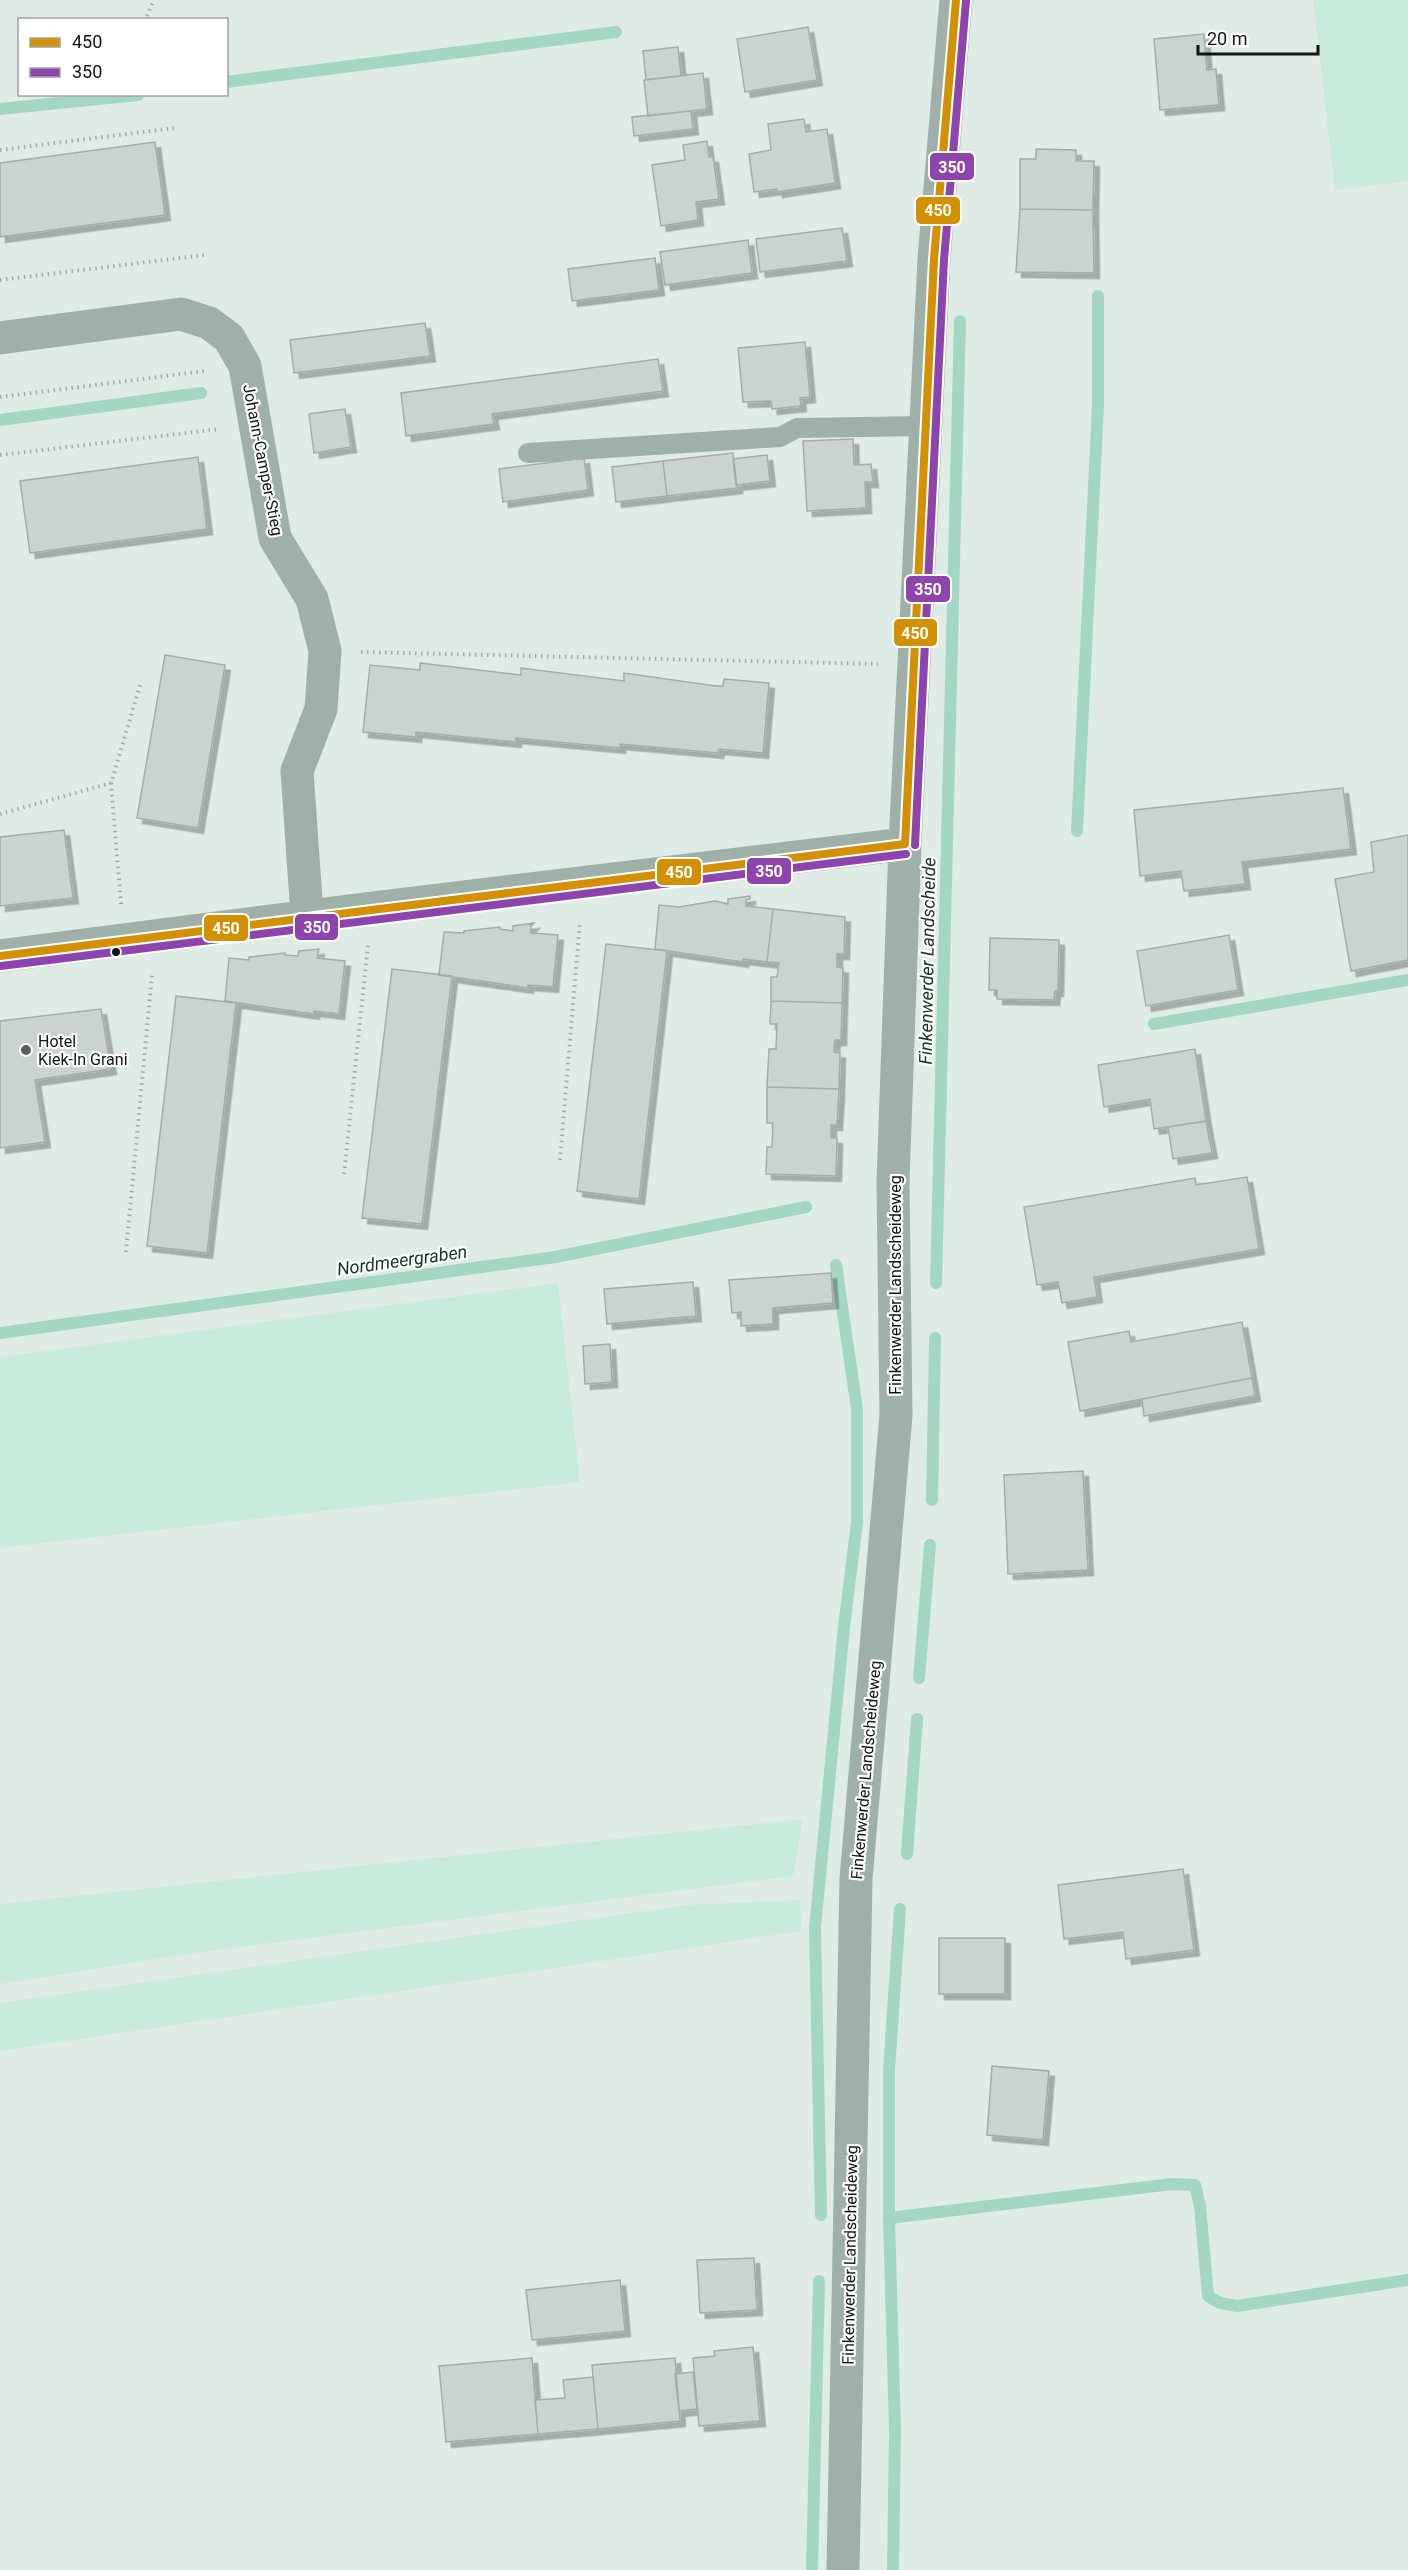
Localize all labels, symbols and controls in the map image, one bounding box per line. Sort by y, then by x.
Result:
legend [18,18,228,96]
scale bar [1198,18,1318,56]
text: 20 m [1207,28,1247,49]
text: 450 [72,31,102,52]
text: 350 [72,61,102,82]
line badge: 350 [929,152,975,181]
text: 350 [938,158,966,177]
line badge: 450 [915,196,961,225]
text: 450 [924,201,952,220]
street label: Johann-Camper-Stieg [239,383,287,537]
line badge: 350 [905,575,951,603]
text: 350 [914,580,942,599]
line badge: 450 [893,618,938,647]
text: 450 [901,624,929,643]
line badge: 350 [746,857,792,885]
water label: Finkenwerder Landscheide [915,857,939,1065]
line badge: 450 [656,858,702,886]
text: 350 [755,862,783,881]
text: 450 [665,863,693,882]
line badge: 350 [294,913,339,941]
line badge: 450 [203,914,249,942]
text: 350 [303,918,331,937]
text: 450 [212,919,240,938]
unlabelled marker [110,946,122,958]
place label: Hotel Kiek-In Grani [38,1032,128,1069]
marker: Hotel Kiek-In Grani [19,1043,33,1057]
street label: Finkenwerder Landscheideweg [886,1175,905,1395]
water label: Nordmeergraben [336,1240,468,1280]
street label: Finkenwerder Landscheideweg [847,1660,885,1880]
street label: Finkenwerder Landscheideweg [839,2145,861,2365]

